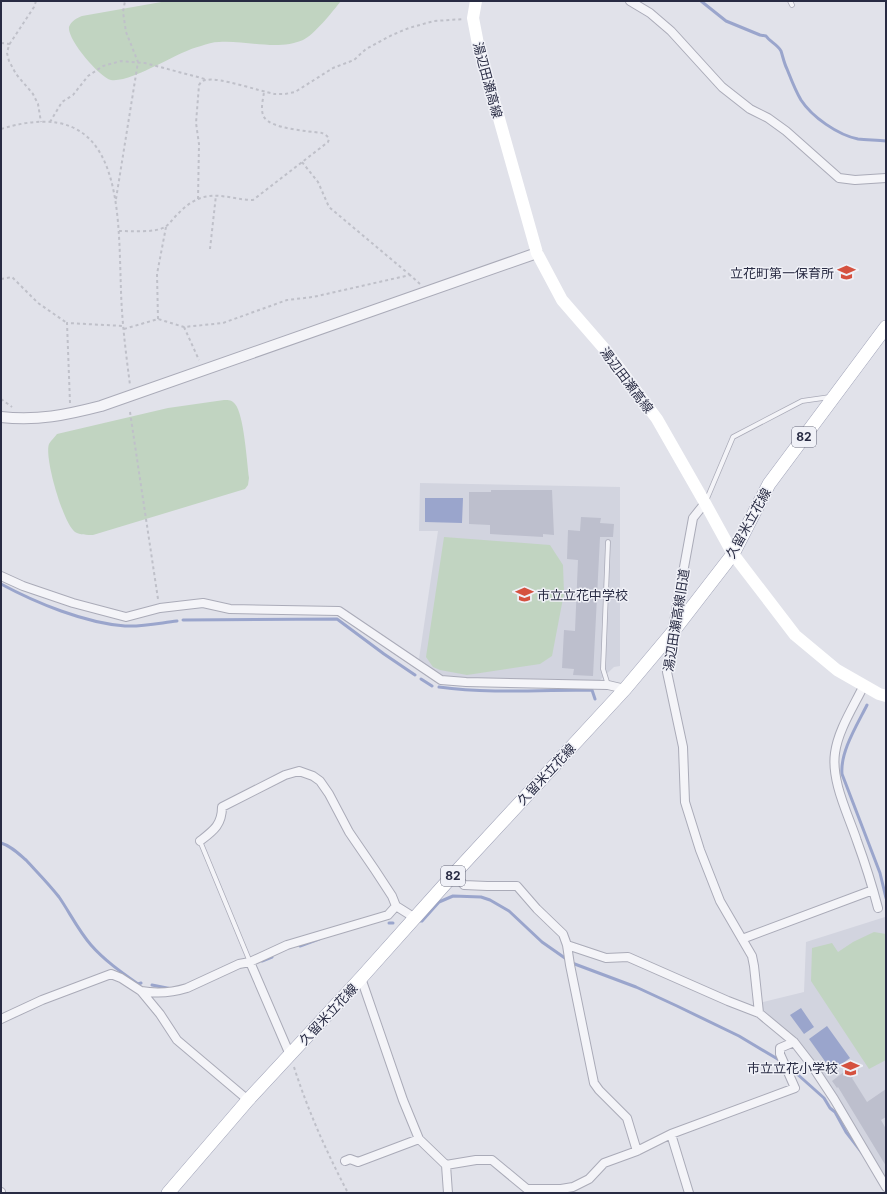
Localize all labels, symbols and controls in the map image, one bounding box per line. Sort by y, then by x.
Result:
street label: 湯辺田瀬高線 [470,40,506,120]
school or university icon: 立花町第一保育所 [837,263,857,283]
place label: 立花町第一保育所 [730,265,834,281]
street label: 湯辺田瀬高線 [597,344,657,416]
road number: 82 [792,427,816,447]
street label: 久留米立花線 [722,485,774,561]
street label: 湯辺田瀬高線旧道 [660,567,692,673]
school or university icon: 市立立花中学校 [514,585,534,605]
place label: 市立立花中学校 [537,587,628,603]
street label: 久留米立花線 [514,740,578,808]
road number: 82 [441,866,465,886]
street label: 久留米立花線 [296,980,360,1048]
school or university icon: 市立立花小学校 [841,1058,861,1078]
place label: 市立立花小学校 [747,1060,838,1076]

